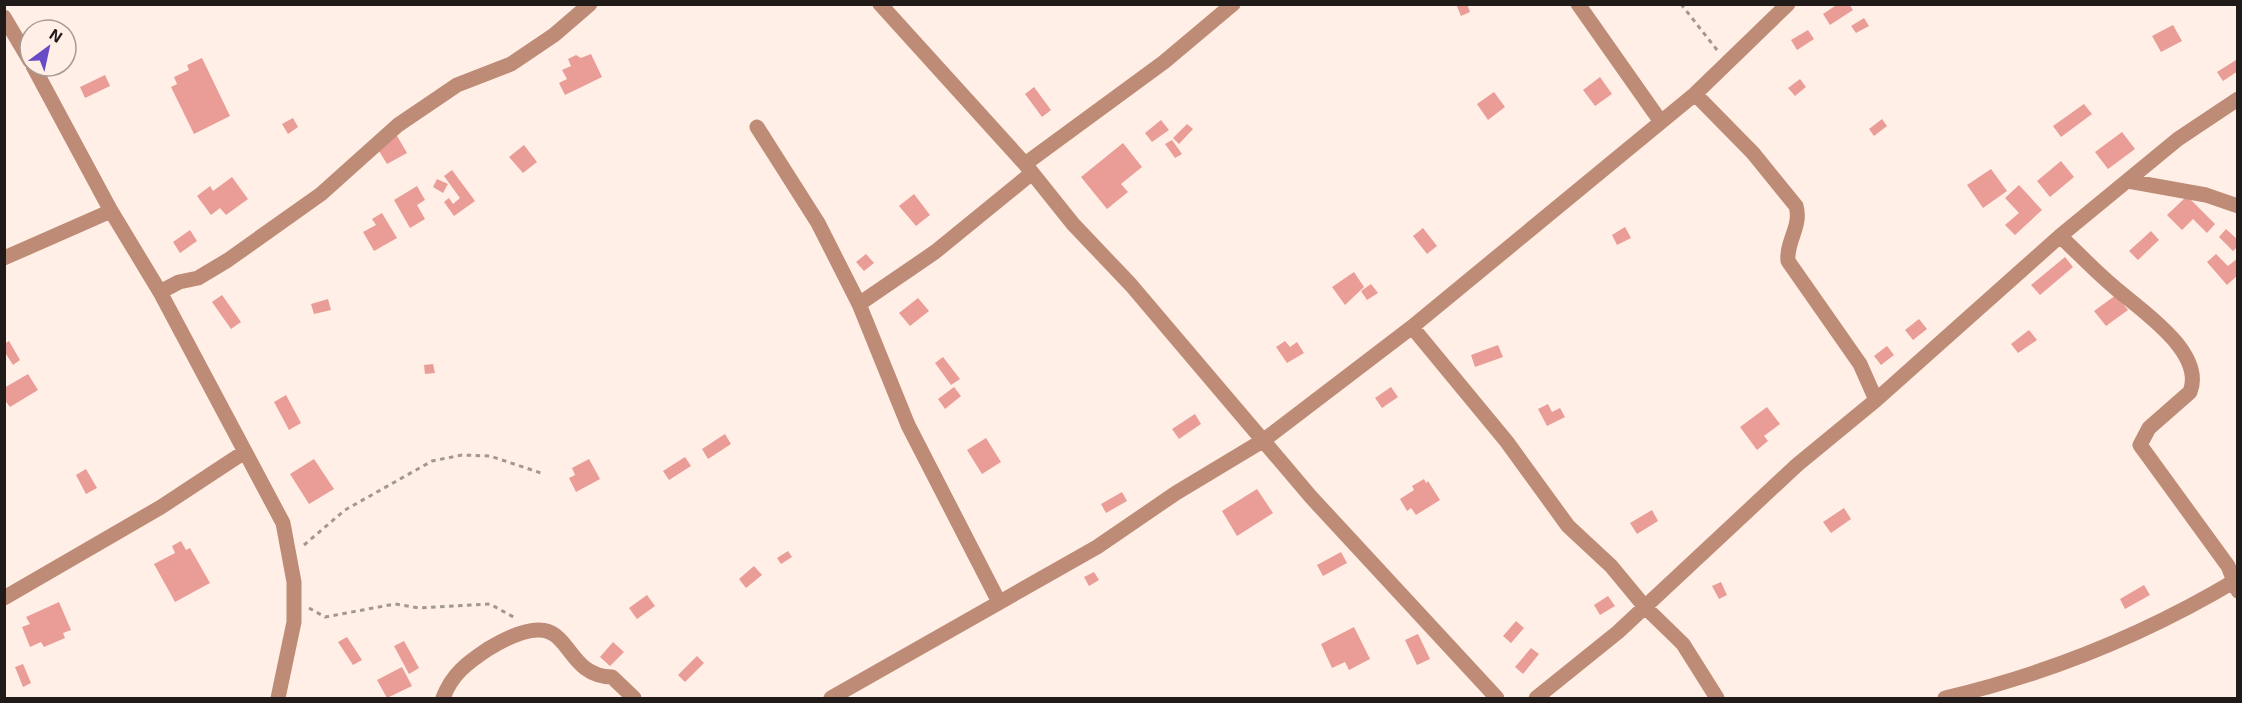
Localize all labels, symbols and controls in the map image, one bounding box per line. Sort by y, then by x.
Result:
north arrow [18,18,78,78]
text: N [46,24,66,46]

